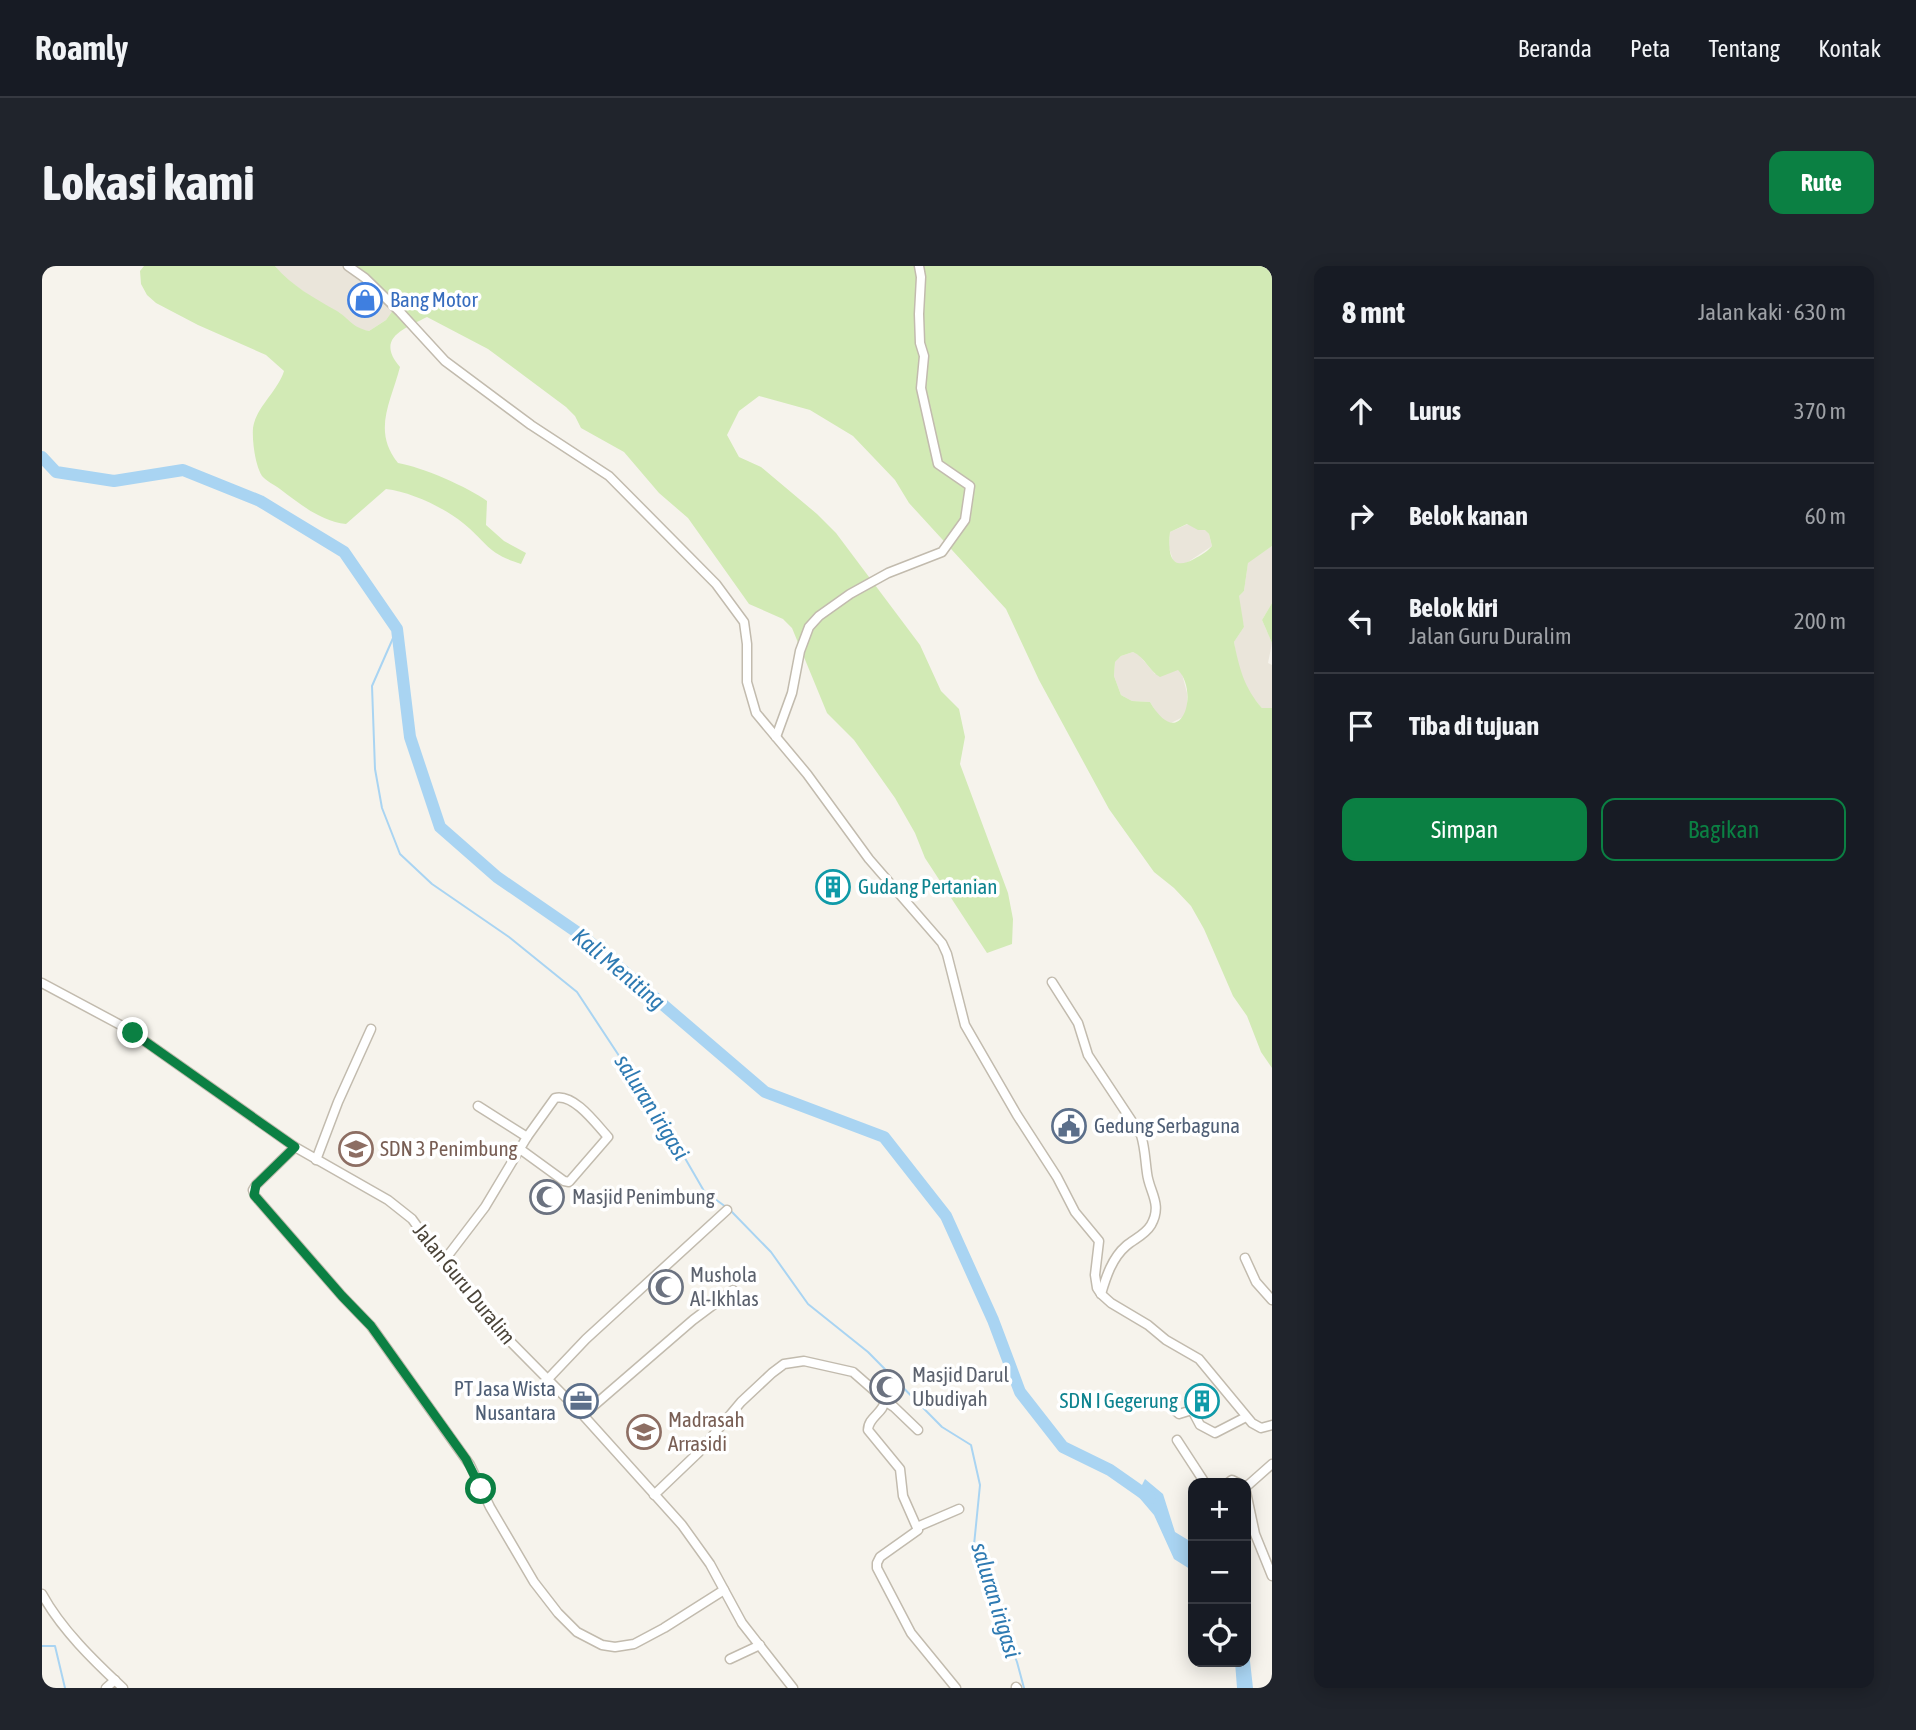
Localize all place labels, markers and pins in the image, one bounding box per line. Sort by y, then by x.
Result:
shop icon: Bang Motor [346,281,384,319]
place label: Bang Motor [390,287,478,311]
building icon: Gudang Pertanian [814,868,852,906]
place label: Gudang Pertanian [858,874,997,898]
public building icon: Gedung Serbaguna [1050,1107,1088,1145]
place label: Gedung Serbaguna [1094,1113,1240,1137]
school or university icon: SDN 3 Penimbung [337,1130,375,1168]
place label: SDN 3 Penimbung [380,1136,518,1160]
mosque icon: Masjid Penimbung [528,1178,566,1216]
place label: Masjid Penimbung [572,1184,715,1208]
place label: Mushola Al-Ikhlas [690,1262,759,1310]
mosque icon: Mushola Al-Ikhlas [647,1268,685,1306]
place label: Masjid Darul Ubudiyah [912,1362,1010,1410]
mosque icon: Masjid Darul Ubudiyah [868,1368,906,1406]
place label: PT Jasa Wista Nusantara [454,1376,556,1424]
office icon: PT Jasa Wista Nusantara [562,1382,600,1420]
building icon: SDN I Gegerung [1183,1382,1221,1420]
place label: SDN I Gegerung [1060,1388,1178,1412]
place label: Madrasah Arrasidi [668,1407,745,1455]
school or university icon: Madrasah Arrasidi [625,1413,663,1451]

